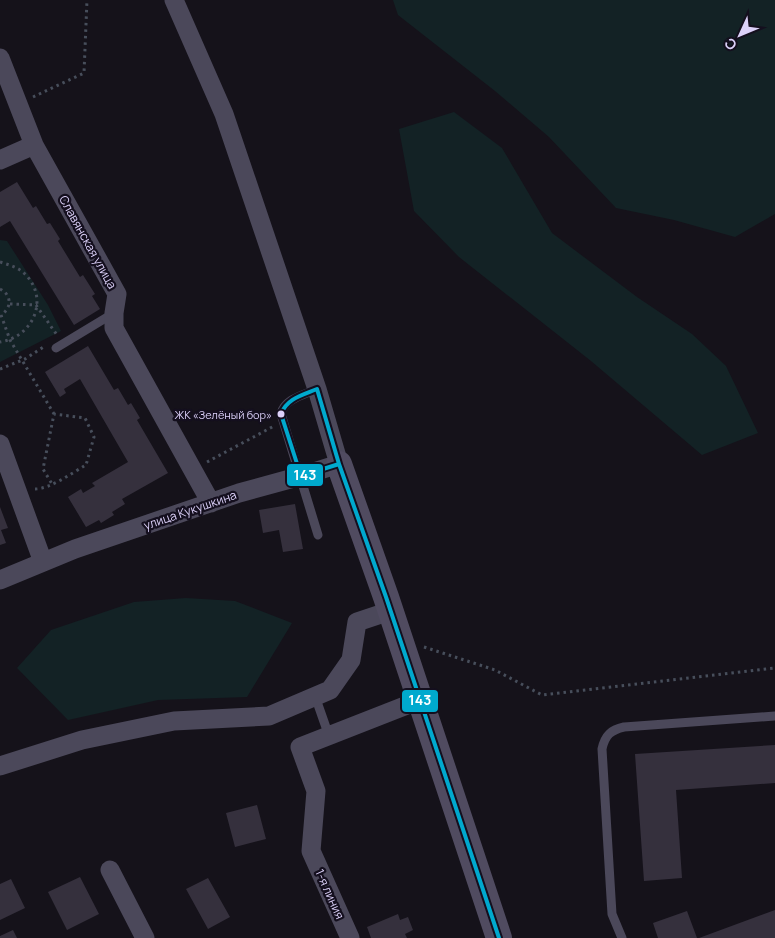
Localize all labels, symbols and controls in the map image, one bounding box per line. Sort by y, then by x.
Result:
north arrow [715,10,765,60]
text: С [720,34,741,55]
street label: Славянская улица [55,192,121,292]
place label: ЖК «Зелёный бор» [174,407,272,422]
marker: ЖК «Зелёный бор» [276,409,286,419]
line badge: 143 [286,463,324,487]
text: 143 [294,465,316,484]
street label: улица Кукушкина [141,486,239,534]
line badge: 143 [401,689,439,713]
text: 143 [409,690,431,709]
street label: 1-я линия [311,866,349,922]

